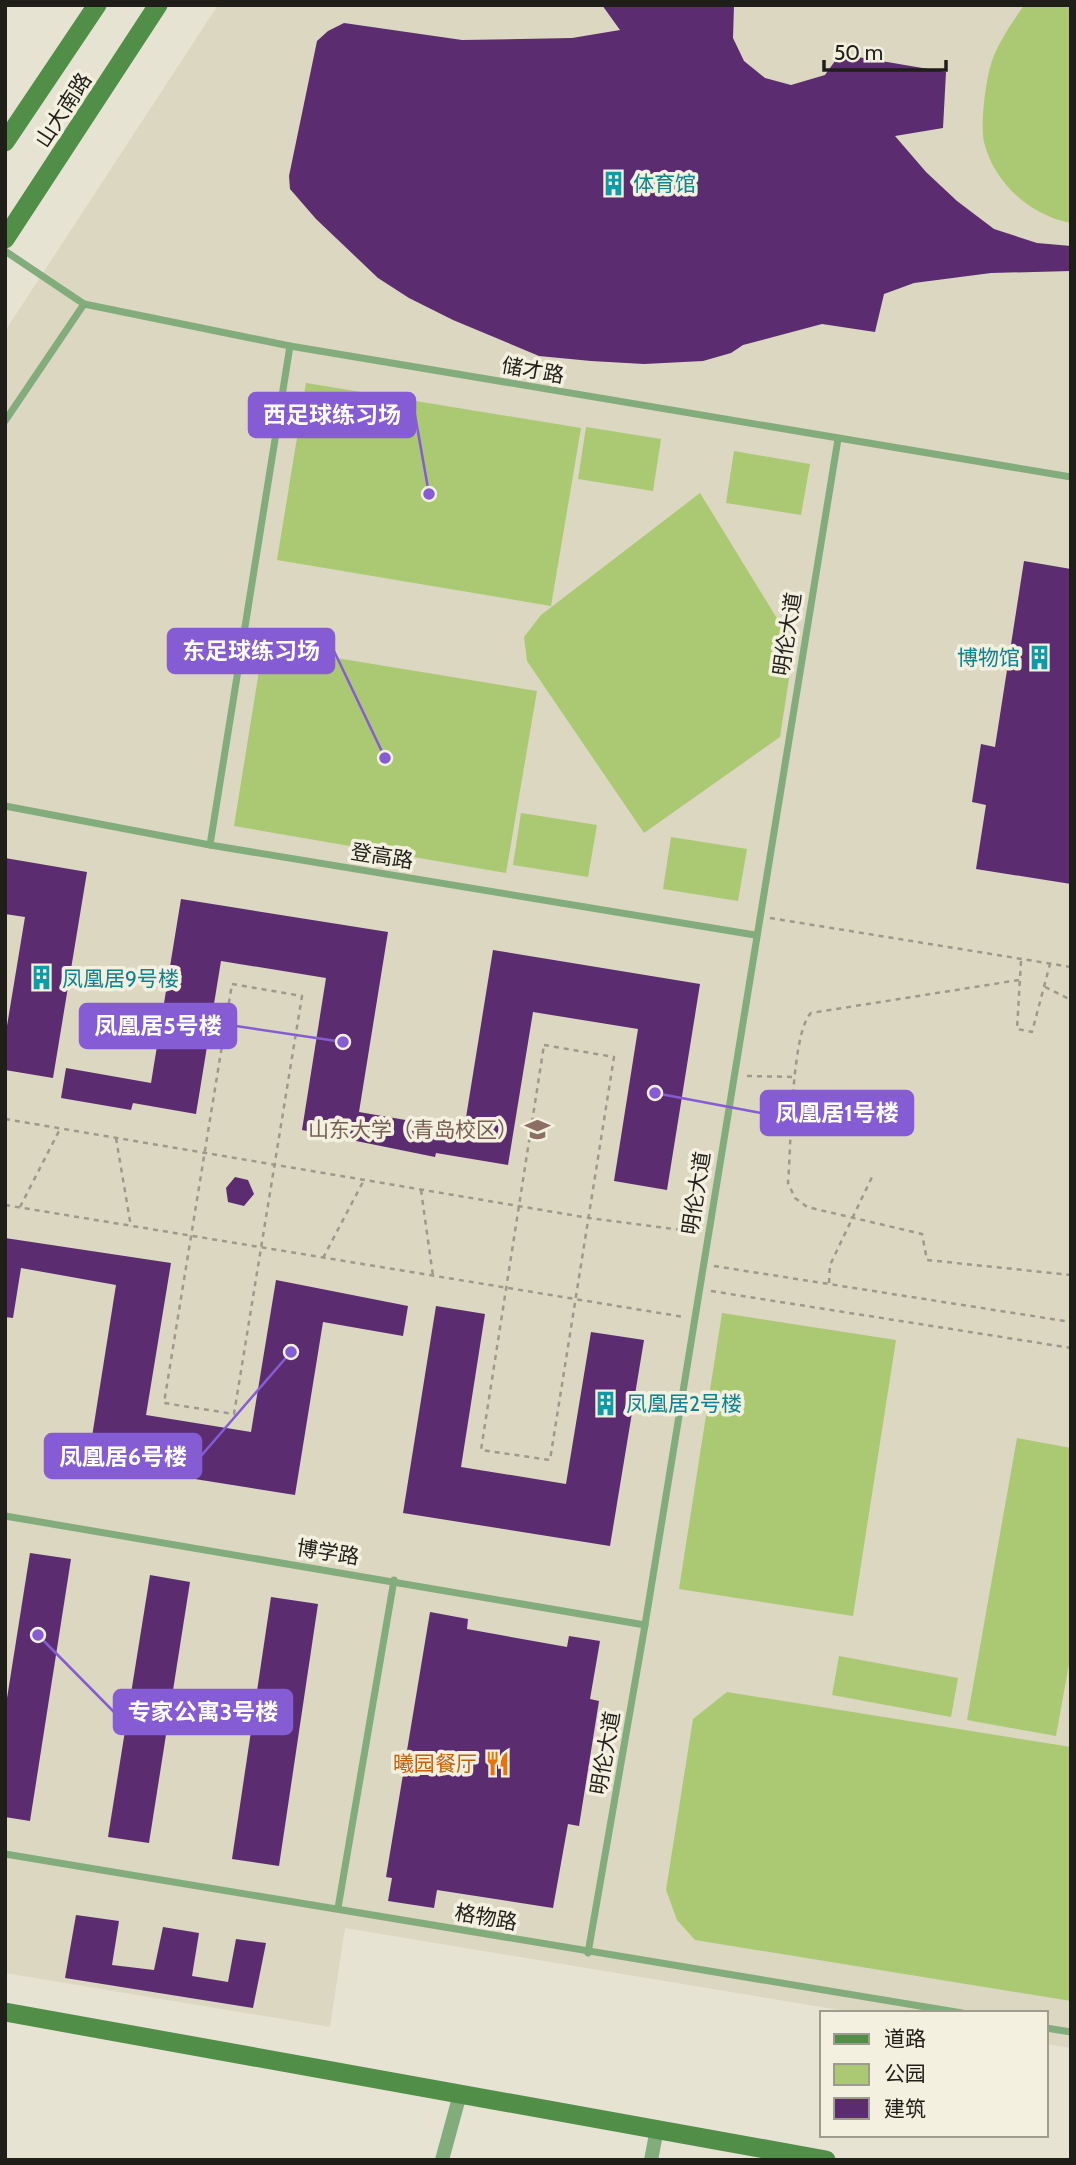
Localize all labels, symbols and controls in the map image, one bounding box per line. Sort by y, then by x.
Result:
scale bar [824,28,946,72]
text: 50 m [834,40,883,65]
street label: 山大南路 [30,68,96,152]
building icon: 体育馆 [599,169,627,197]
place label: 体育馆 [633,171,696,196]
street label: 储才路 [500,352,566,388]
callout: 西足球练习场 [249,393,415,437]
text: 西足球练习场 [263,401,401,429]
street label: 明伦大道 [768,591,806,677]
callout: 东足球练习场 [168,629,334,673]
text: 东足球练习场 [182,637,320,665]
building icon: 博物馆 [1026,643,1054,671]
place label: 博物馆 [957,645,1020,670]
street label: 登高路 [349,839,415,873]
building icon: 凤凰居9号楼 [28,964,56,992]
place label: 凤凰居9号楼 [62,966,179,991]
callout: 凤凰居5号楼 [80,1004,236,1048]
text: 凤凰居5号楼 [94,1012,222,1040]
callout: 凤凰居1号楼 [761,1091,913,1135]
text: 凤凰居1号楼 [775,1099,899,1127]
school or university icon: 山东大学（青岛校区） [524,1115,552,1143]
place label: 山东大学（青岛校区） [308,1117,518,1142]
street label: 明伦大道 [677,1150,715,1236]
building icon: 凤凰居2号楼 [592,1389,620,1417]
place label: 凤凰居2号楼 [626,1391,742,1416]
callout: 凤凰居6号楼 [45,1434,201,1478]
text: 凤凰居6号楼 [59,1443,187,1471]
street label: 博学路 [295,1535,361,1569]
callout: 专家公寓3号楼 [114,1690,292,1734]
text: 专家公寓3号楼 [128,1698,278,1726]
street label: 明伦大道 [585,1709,625,1797]
restaurant icon: 曦园餐厅 [483,1749,511,1777]
place label: 曦园餐厅 [393,1751,477,1776]
street label: 格物路 [453,1899,519,1935]
legend [820,2011,1048,2137]
text: 道路 [884,2026,926,2051]
text: 公园 [884,2061,926,2086]
text: 建筑 [884,2096,926,2121]

